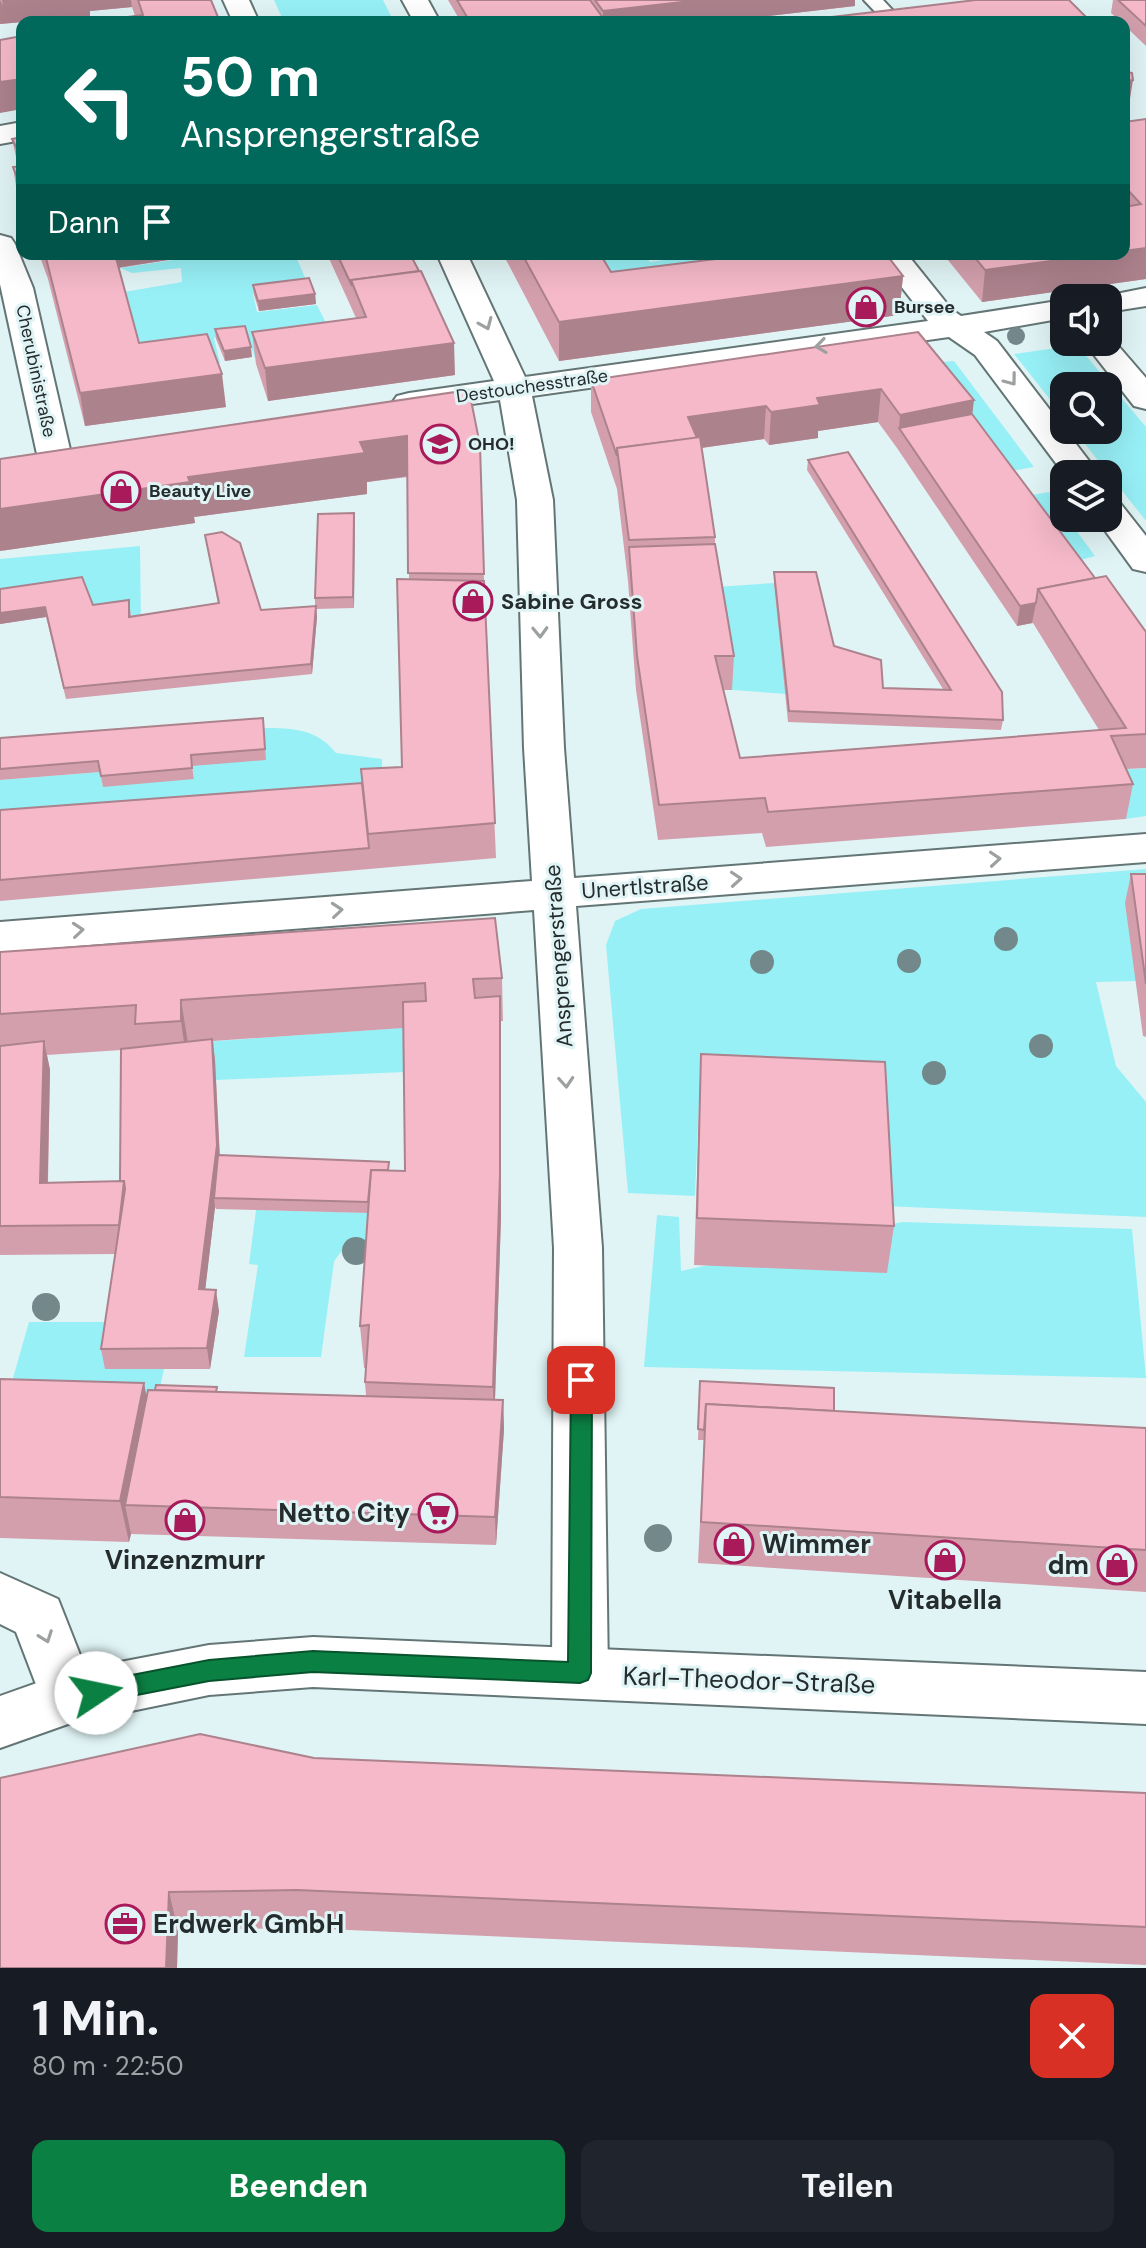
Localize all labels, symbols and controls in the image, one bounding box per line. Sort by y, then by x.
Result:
text: 50 m [180,40,320,113]
icon: left [48,48,152,152]
text: Ansprengerstraße [180,111,480,158]
icon: arrive [135,200,179,244]
text: Dann [48,203,119,242]
map controls [1050,284,1122,532]
button: sound [1050,284,1122,356]
shop icon: Bursee [845,286,887,328]
place label: Bursee [894,295,955,319]
street label: Cherubinistraße [10,303,62,439]
one-way arrow [476,316,492,330]
one-way arrow [814,337,828,354]
street label: Destouchesstraße [455,363,609,409]
one-way arrow [1001,371,1015,386]
button: search [1050,372,1122,444]
school or university icon: OHO! [419,423,461,465]
place label: OHO! [468,432,515,456]
button: layers [1050,460,1122,532]
shop icon: Beauty Live [100,470,142,512]
place label: Beauty Live [149,479,252,503]
shop icon: Sabine Gross [452,580,494,622]
place label: Sabine Gross [501,587,642,616]
one-way arrow [531,626,548,639]
one-way arrow [989,851,1002,868]
street label: Ansprengerstraße [538,863,579,1048]
street label: Unertlstraße [581,868,710,905]
one-way arrow [730,871,743,888]
one-way arrow [331,902,344,919]
one-way arrow [72,922,85,939]
one-way arrow [557,1076,574,1089]
pin [547,1346,615,1414]
icon: arrive [559,1358,603,1402]
supermarket icon: Netto City [417,1492,459,1534]
place label: Netto City [278,1496,410,1530]
shop icon: Vinzenzmurr [164,1499,206,1541]
shop icon: Wimmer [713,1523,755,1565]
place label: Wimmer [762,1527,871,1561]
shop icon: Vitabella [924,1539,966,1581]
place label: Vinzenzmurr [105,1543,266,1577]
shop icon: dm [1096,1544,1138,1586]
place label: dm [1048,1548,1089,1582]
place label: Vitabella [888,1583,1002,1617]
one-way arrow [36,1630,52,1644]
position arrow [54,1651,138,1735]
street label: Karl-Theodor-Straße [622,1659,876,1701]
office icon: Erdwerk GmbH [104,1903,146,1945]
place label: Erdwerk GmbH [153,1907,344,1941]
text: 1 Min. [32,1987,159,2050]
button: close [1030,1994,1114,2078]
text: 80 m · 22:50 [32,2049,184,2083]
button: Beenden [32,2140,565,2232]
button: Teilen [581,2140,1114,2232]

